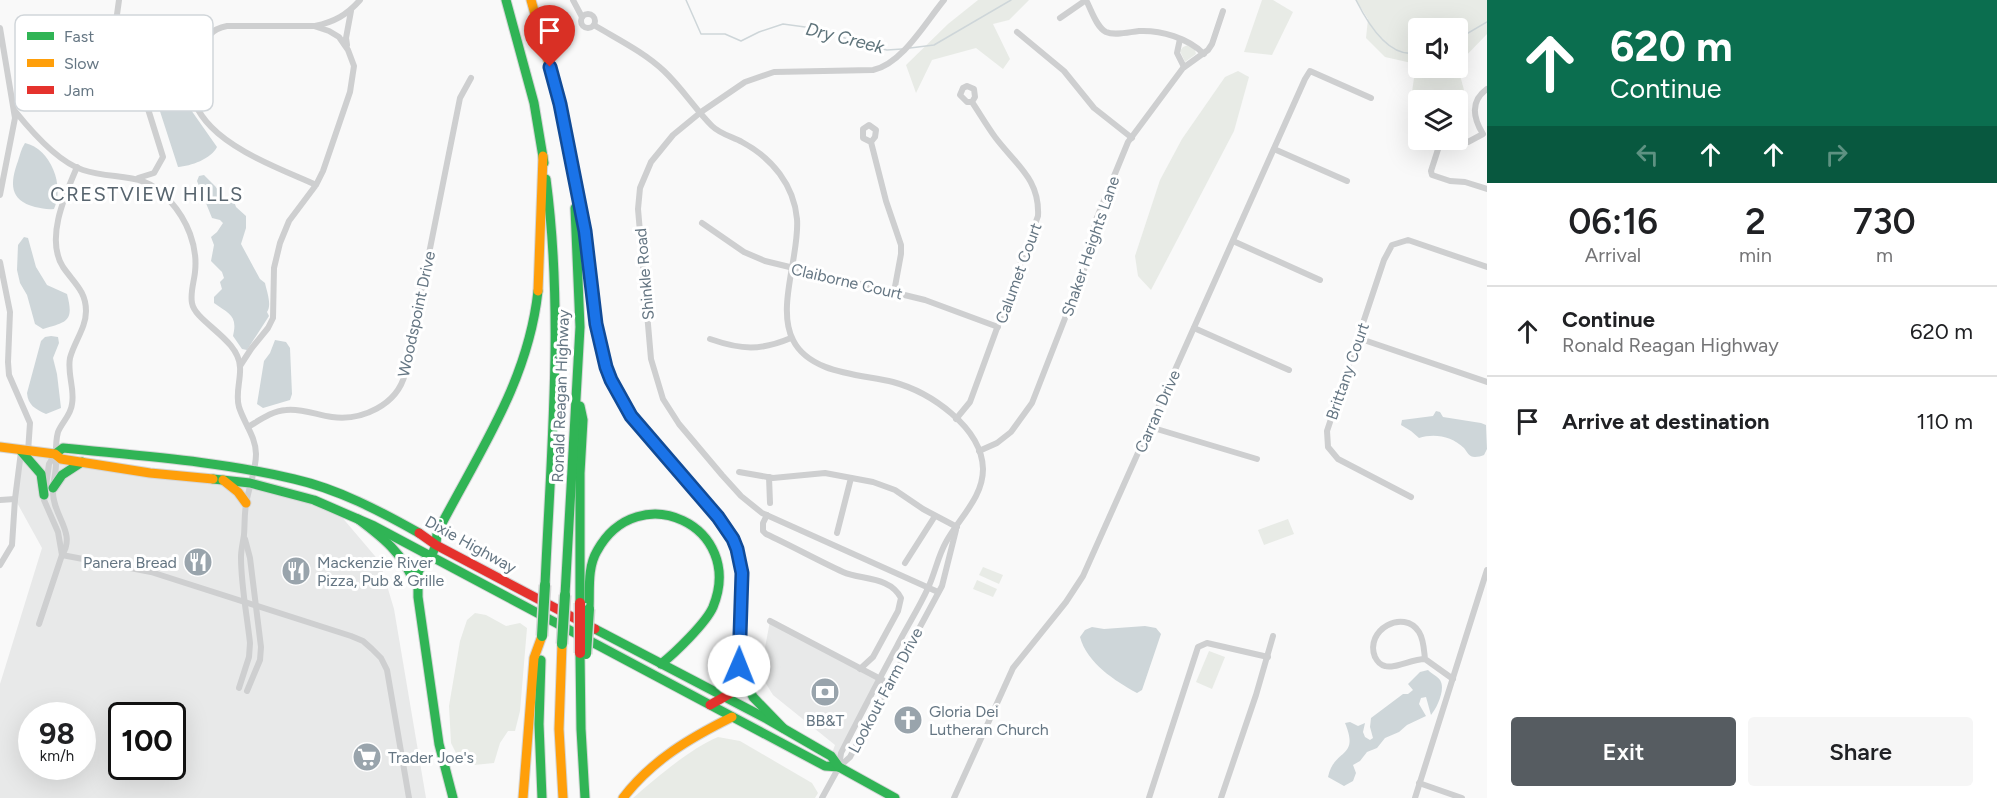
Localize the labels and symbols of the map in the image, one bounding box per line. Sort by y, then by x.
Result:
pin [524,5,575,67]
legend [15,15,213,111]
water label: Dry Creek [804,18,888,59]
text: Fast [64,27,94,46]
text: Slow [64,54,99,73]
text: Jam [64,81,94,100]
street label: Shaker Heights Lane [1058,173,1123,319]
district label: CRESTVIEW HILLS [50,182,244,206]
street label: Calumet Court [991,220,1045,326]
street label: Shinkle Road [631,227,658,321]
street label: Woodspoint Drive [394,249,439,379]
street label: Claiborne Court [789,259,904,304]
street label: Ronald Reagan Highway [548,309,573,483]
street label: Brittany Court [1322,320,1373,422]
street label: Carran Drive [1131,367,1184,456]
street label: Dixie Highway [422,512,520,578]
restaurant icon: Panera Bread [182,546,214,578]
place label: Panera Bread [83,553,177,572]
place label: Mackenzie River Pizza, Pub & Grille [317,553,444,590]
restaurant icon: Mackenzie River Pizza, Pub & Grille [280,555,312,587]
street label: Lookout Farm Drive [844,624,927,756]
position arrow [707,634,771,698]
bank icon: BB&T [809,676,841,708]
speed limit sign: 100 [108,702,186,780]
place label: Gloria Dei Lutheran Church [929,702,1049,739]
church icon: Gloria Dei Lutheran Church [892,704,924,736]
place label: BB&T [806,711,845,730]
supermarket icon: Trader Joe's [351,741,383,773]
place label: Trader Joe's [388,748,474,767]

